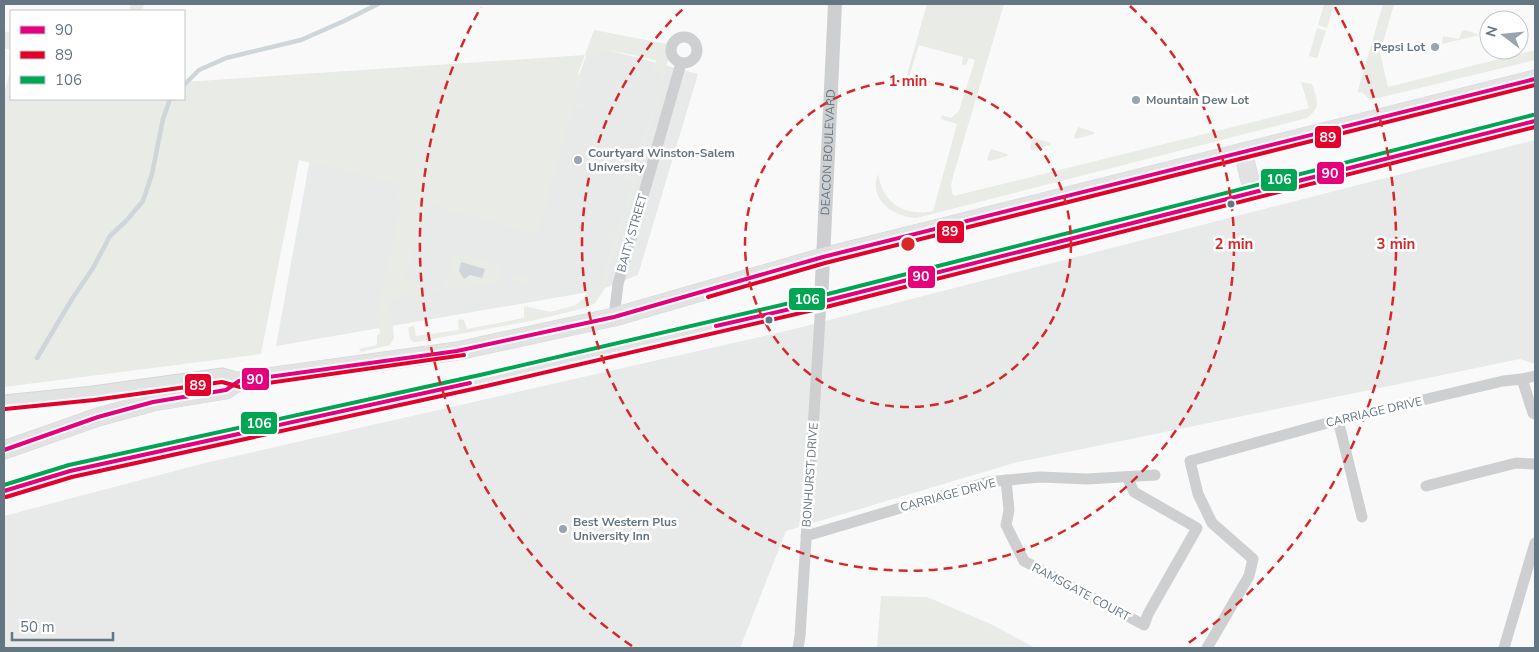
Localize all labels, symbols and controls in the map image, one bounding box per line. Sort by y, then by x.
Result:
legend [10,10,185,100]
north arrow [1479,10,1529,60]
text: 90 [55,20,73,40]
text: N [1481,24,1503,39]
place label: Pepsi Lot [1373,39,1425,55]
marker: Pepsi Lot [1429,41,1441,53]
text: 89 [55,45,73,65]
text: 106 [55,70,82,90]
text: 1 min [889,71,927,91]
street label: DEACON BOULEVARD [817,89,839,216]
place label: Mountain Dew Lot [1146,92,1249,108]
marker: Mountain Dew Lot [1130,94,1142,106]
line badge: 89 [1314,125,1342,149]
text: 89 [1320,128,1336,147]
place label: Courtyard Winston-Salem University [588,145,735,175]
marker: Courtyard Winston-Salem University [572,154,584,166]
line badge: 90 [1316,161,1345,185]
text: 90 [1322,164,1338,183]
line badge: 106 [1260,168,1298,192]
text: 106 [1266,170,1292,189]
street label: BAITY STREET [613,191,651,274]
unlabelled marker [1226,199,1236,209]
line badge: 89 [936,220,965,244]
text: 89 [942,222,958,241]
text: 2 min [1215,234,1253,254]
text: 3 min [1377,234,1415,254]
centre of rings [899,235,917,253]
line badge: 90 [907,265,936,289]
text: 90 [913,267,929,286]
line badge: 106 [788,287,826,311]
text: 106 [794,290,820,309]
unlabelled marker [764,315,774,325]
line badge: 90 [241,367,270,391]
text: 90 [247,370,263,389]
line badge: 89 [184,373,212,397]
text: 89 [190,376,206,395]
street label: CARRIAGE DRIVE [1324,393,1424,431]
line badge: 106 [240,411,278,435]
text: 106 [246,414,272,433]
street label: BONHURST DRIVE [798,422,822,528]
street label: CARRIAGE DRIVE [898,475,998,515]
place label: Best Western Plus University Inn [573,514,677,544]
marker: Best Western Plus University Inn [557,523,569,535]
street label: RAMSGATE COURT [1029,559,1134,625]
scale bar [12,610,114,642]
text: 50 m [20,617,55,637]

